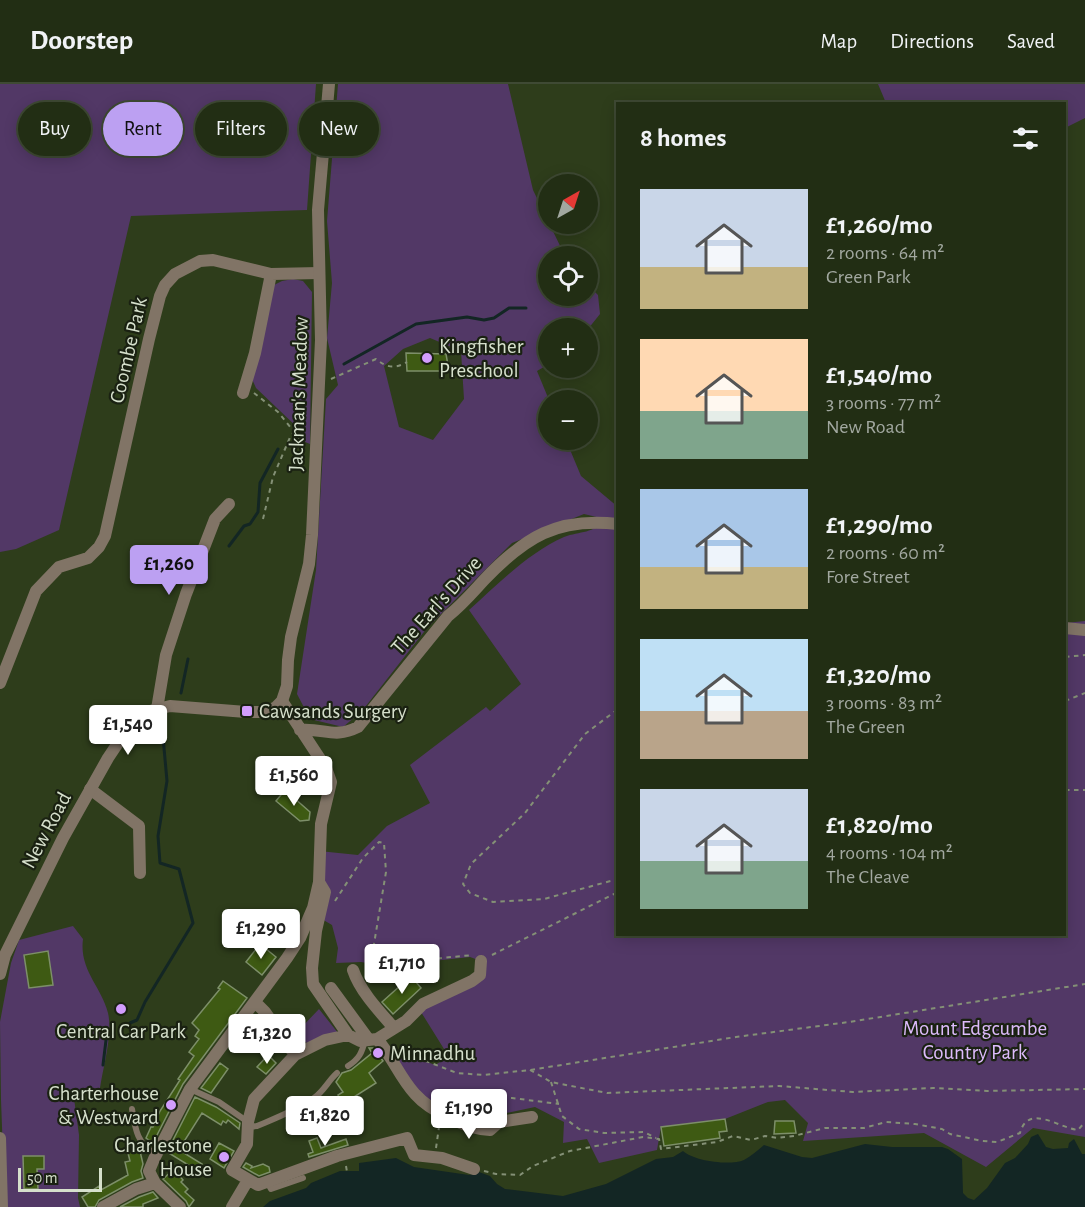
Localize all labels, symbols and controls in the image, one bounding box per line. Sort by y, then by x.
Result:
text: Doorstep [30,27,133,55]
text: Map [821,31,857,52]
text: Directions [890,31,974,52]
text: Saved [1007,31,1055,52]
chip: Buy [18,102,91,156]
chip: Rent [103,102,183,156]
chip: Filters [195,102,287,156]
chip: New [299,102,379,156]
icon: filters [1009,122,1042,155]
text: 8 homes [640,125,727,151]
north arrow [538,174,598,234]
map controls [538,174,598,450]
text: £1,260/mo [826,212,932,238]
icon: home [688,213,760,285]
text: 2 rooms · 64 m² [826,243,944,263]
button: locate [538,246,598,306]
text: Green Park [826,267,911,287]
street label: Coombe Park [106,295,151,405]
street label: Jackman's Meadow [285,316,312,472]
button: + [538,318,598,378]
place label: Kingfisher Preschool [439,336,524,381]
marker: Kingfisher Preschool [420,351,434,365]
text: £1,540/mo [826,362,932,388]
icon: home [688,363,760,435]
button: − [538,390,598,450]
text: 3 rooms · 77 m² [826,393,941,413]
text: New Road [826,417,905,437]
text: £1,290/mo [826,512,932,538]
icon: home [688,513,760,585]
text: 2 rooms · 60 m² [826,543,945,563]
pin: £1,260 [120,545,218,596]
street label: The Earl's Drive [387,552,486,658]
text: £1,260 [144,554,194,574]
text: Fore Street [826,567,910,587]
text: £1,320/mo [826,662,931,688]
icon: home [688,663,760,735]
text: 3 rooms · 83 m² [826,693,942,713]
place label: Cawsands Surgery [259,701,407,722]
marker: Cawsands Surgery [240,704,254,718]
pin: £1,540 [79,705,177,756]
text: £1,540 [103,714,153,734]
text: The Green [826,717,905,737]
pin: £1,560 [245,756,343,807]
text: £1,560 [269,765,319,785]
street label: New Road [18,789,75,872]
text: £1,820/mo [826,812,933,838]
icon: home [688,813,760,885]
text: 4 rooms · 104 m² [826,843,953,863]
text: The Cleave [826,867,909,887]
pin: £1,290 [212,909,310,960]
text: £1,290 [236,918,286,938]
pin: £1,710 [353,944,451,995]
text: £1,710 [379,953,425,973]
marker: Central Car Park [114,1002,128,1016]
pin: £1,320 [218,1014,316,1065]
park label: Mount Edgcumbe Country Park [903,1018,1047,1063]
place label: Central Car Park [56,1021,186,1042]
text: £1,320 [242,1023,292,1043]
place label: Minnadhu [390,1043,476,1064]
marker: Minnadhu [371,1046,385,1060]
place label: Charterhouse & Westward [49,1083,159,1128]
pin: £1,190 [420,1089,518,1140]
pin: £1,820 [276,1096,374,1147]
marker: Charterhouse & Westward [164,1098,178,1112]
text: £1,190 [445,1098,493,1118]
text: £1,820 [300,1105,350,1125]
place label: Charlestone House [114,1135,212,1180]
marker: Charlestone House [217,1150,231,1164]
scale bar [18,1165,102,1192]
text: 50 m [27,1170,58,1186]

